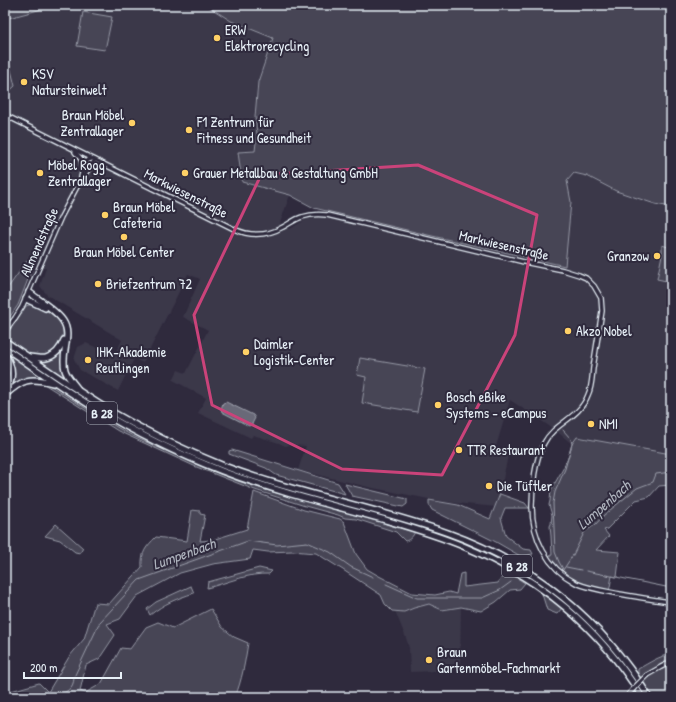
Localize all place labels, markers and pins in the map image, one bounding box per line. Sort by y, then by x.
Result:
place label: ERW Elektrorecycling [225,20,309,56]
marker: ERW Elektrorecycling [212,33,222,43]
place label: KSV Natursteinwelt [32,64,107,99]
marker: KSV Natursteinwelt [19,77,29,87]
place label: Braun Möbel Zentrallager [61,105,125,141]
place label: F1 Zentrum für Fitness und Gesundheit [196,112,311,147]
marker: Braun Möbel Zentrallager [127,118,137,128]
marker: F1 Zentrum für Fitness und Gesundheit [184,125,194,135]
place label: Möbel Rogg Zentrallager [48,155,112,191]
place label: Grauer Metallbau & Gestaltung GmbH [193,163,378,183]
marker: Möbel Rogg Zentrallager [35,168,45,178]
marker: Grauer Metallbau & Gestaltung GmbH [180,168,190,178]
place label: Braun Möbel Cafeteria [113,197,175,232]
marker: Braun Möbel Cafeteria [100,210,110,220]
marker: Braun Möbel Center [119,232,129,242]
place label: Braun Möbel Center [74,242,175,261]
place label: Granzow [607,246,650,265]
marker: Granzow [652,251,662,261]
place label: Briefzentrum 72 [106,274,193,293]
marker: Briefzentrum 72 [93,279,103,289]
place label: Akzo Nobel [576,321,632,340]
marker: Akzo Nobel [563,326,573,336]
place label: Daimler Logistik-Center [254,334,335,370]
place label: IHK-Akademie Reutlingen [96,342,167,378]
marker: Daimler Logistik-Center [241,347,251,357]
marker: IHK-Akademie Reutlingen [83,355,93,365]
place label: Bosch eBike Systems - eCampus [446,387,546,423]
marker: Bosch eBike Systems - eCampus [433,400,443,410]
place label: NMI [599,414,618,433]
marker: NMI [586,419,596,429]
place label: TTR Restaurant [467,440,545,459]
marker: TTR Restaurant [454,445,464,455]
place label: Die Tüftler [497,476,553,495]
marker: Die Tüftler [484,481,494,491]
place label: Braun Gartenmöbel-Fachmarkt [437,642,560,677]
marker: Braun Gartenmöbel-Fachmarkt [424,655,434,665]

